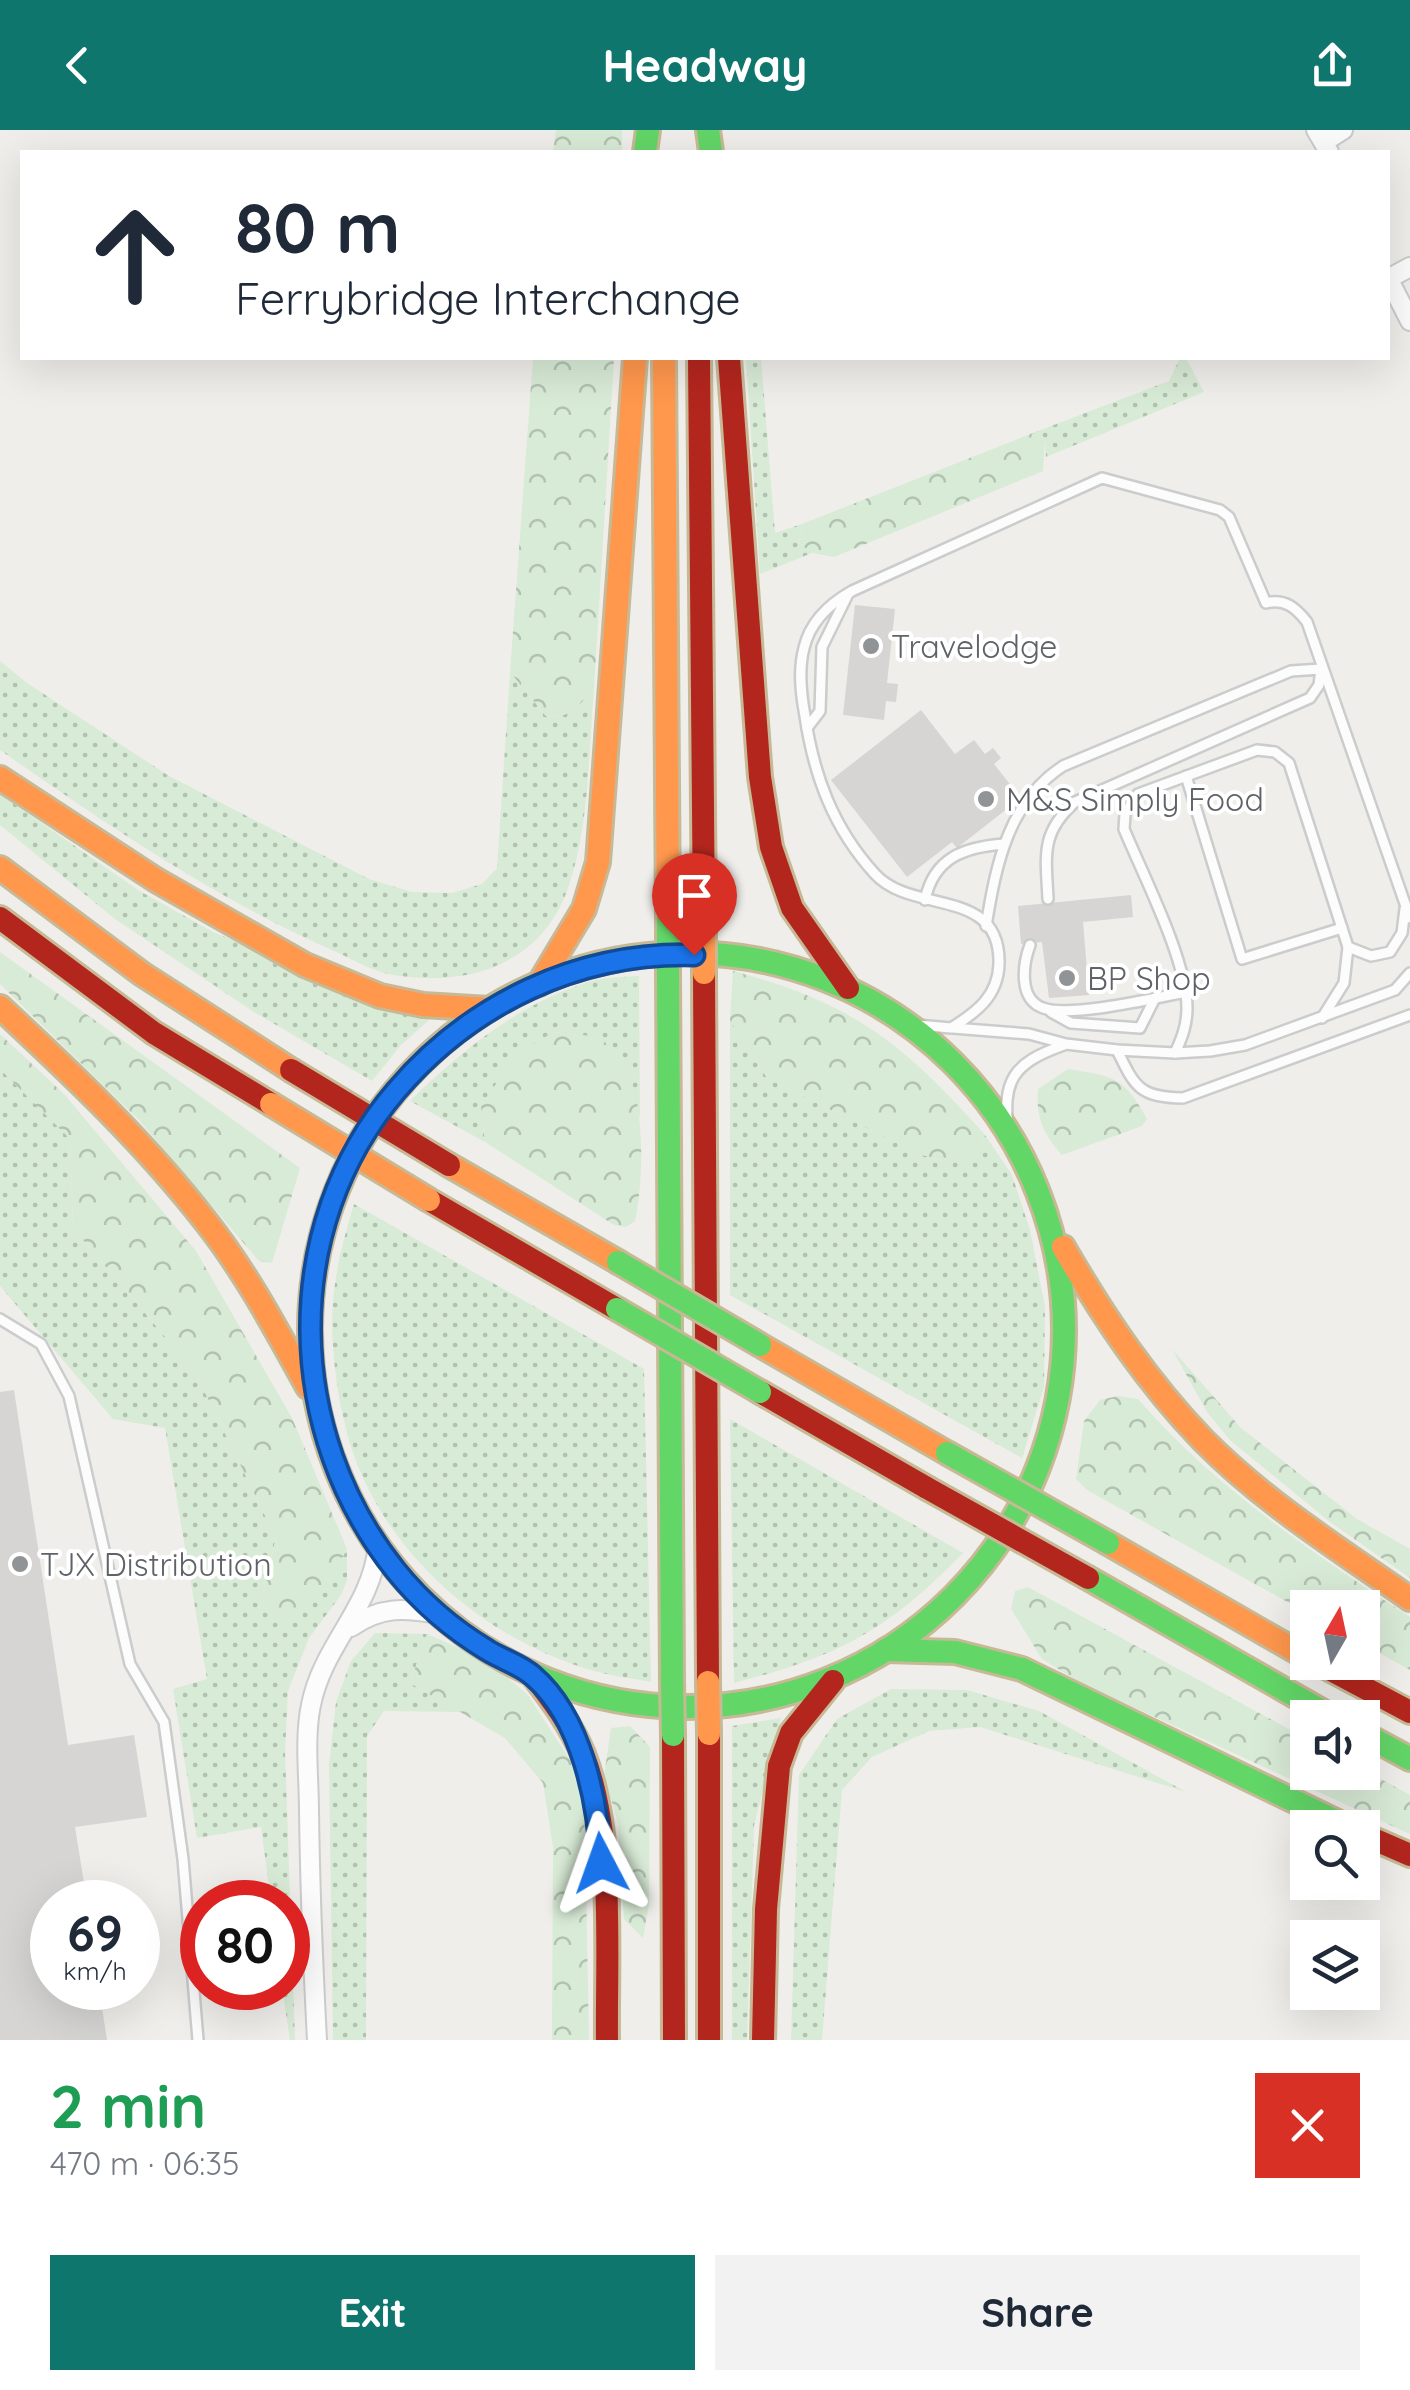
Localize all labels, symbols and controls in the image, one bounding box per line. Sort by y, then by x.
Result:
text: Headway [602,37,808,93]
icon: back [50,38,105,93]
icon: share [1305,38,1360,93]
text: 80 m [235,183,400,271]
icon: ahead [70,190,200,320]
text: Ferrybridge Interchange [235,270,741,326]
place label: Travelodge [891,626,1057,666]
marker: Travelodge [860,635,882,657]
place label: M&S Simply Food [1006,779,1264,819]
marker: M&S Simply Food [975,788,997,810]
pin [652,853,737,956]
icon: arrive [667,868,722,923]
place label: BP Shop [1087,958,1211,998]
marker: BP Shop [1056,967,1078,989]
place label: TJX Distribution [40,1544,272,1584]
marker: TJX Distribution [9,1553,31,1575]
north arrow [1290,1590,1380,1680]
map controls [1290,1590,1380,2010]
button: sound [1290,1700,1380,1790]
button: search [1290,1810,1380,1900]
position arrow [549,1811,653,1915]
speed limit sign: 80 [180,1880,310,2010]
text: 69 [67,1901,123,1964]
button: layers [1290,1920,1380,2010]
text: km/h [63,1955,127,1986]
text: 2 min [50,2068,206,2143]
button: close [1255,2073,1360,2178]
text: 470 m · 06:35 [50,2143,239,2183]
button: Exit [50,2255,695,2370]
button: Share [715,2255,1360,2370]

